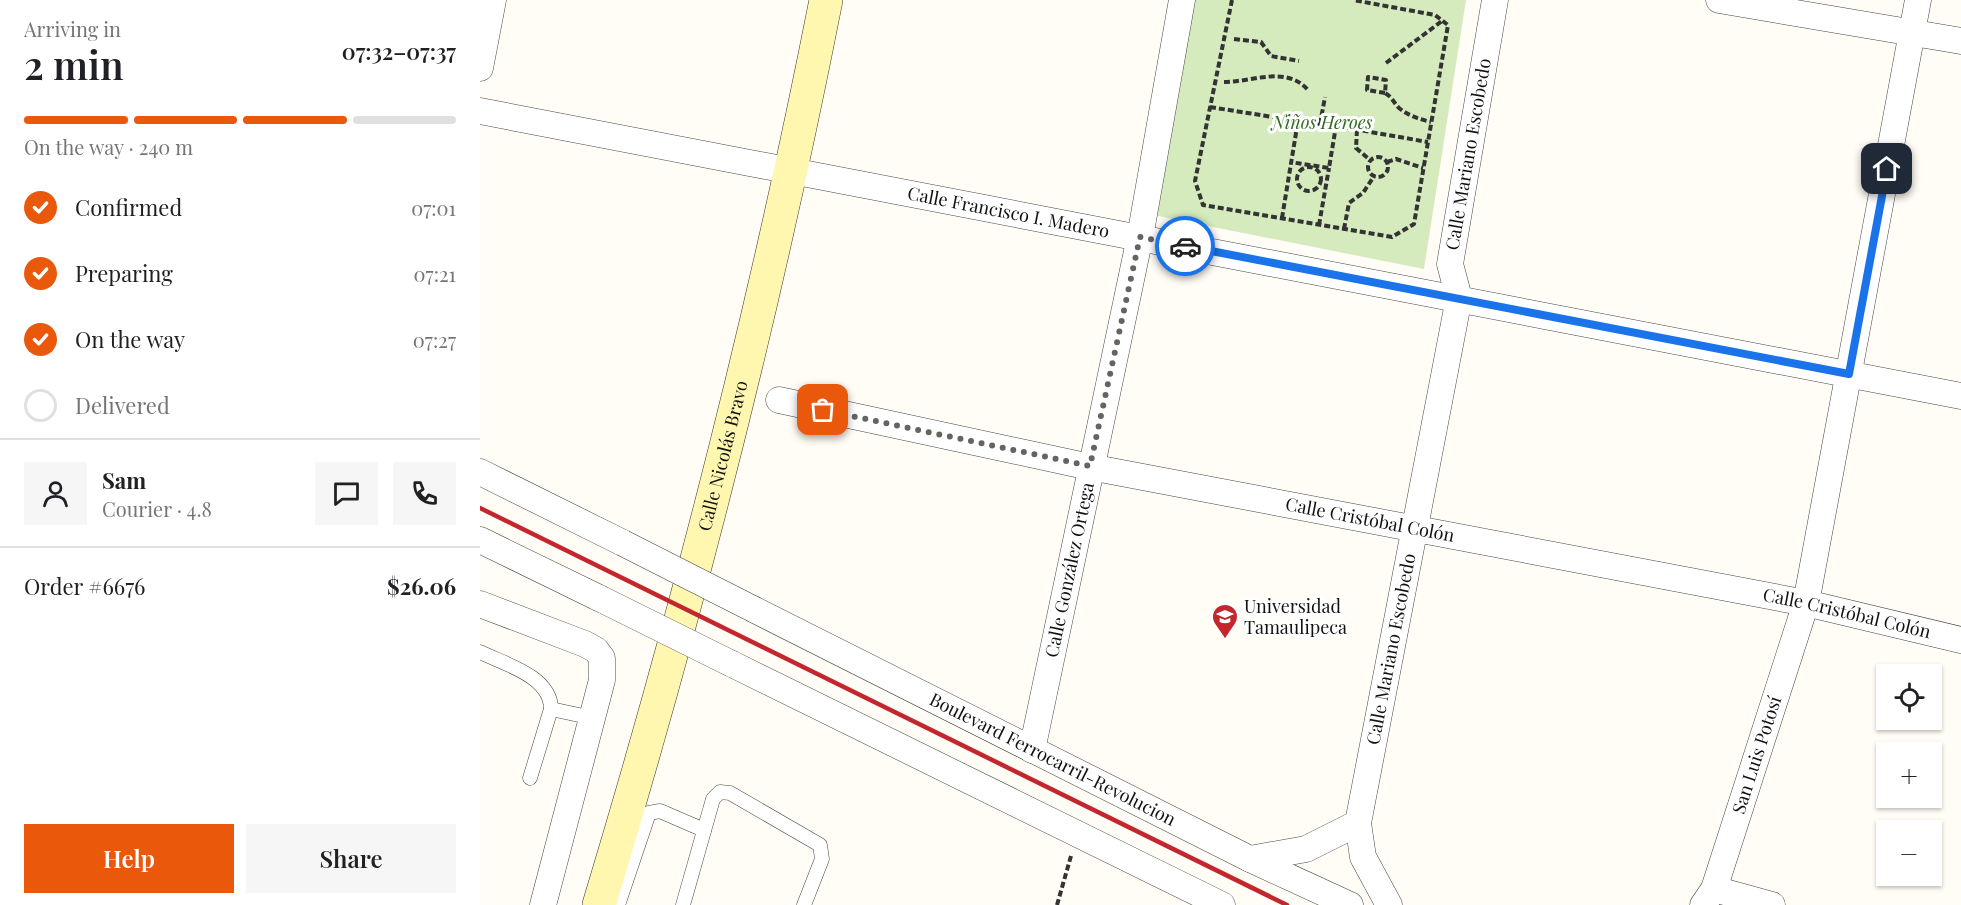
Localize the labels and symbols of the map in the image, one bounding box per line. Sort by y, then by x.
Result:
street label: Calle Mariano Escobedo [1440,56,1496,252]
park label: Niños Heroes [1270,110,1373,134]
pin [1861,143,1912,194]
street label: Calle Francisco I. Madero [906,181,1112,243]
courier [1155,216,1215,276]
street label: Calle Nicolás Bravo [692,378,753,534]
pin [797,384,848,435]
street label: Calle González Ortega [1039,480,1099,659]
street label: Calle Cristóbal Colón [1284,491,1457,547]
street label: Calle Mariano Escobedo [1360,551,1421,747]
street label: Calle Cristóbal Colón [1761,582,1934,643]
place label: Universidad Tamaulipeca [1244,594,1347,639]
school or university icon: Universidad Tamaulipeca [1210,602,1240,640]
street label: Boulevard Ferrocarril-Revolucion [926,687,1180,831]
street label: San Luis Potosí [1726,693,1786,817]

